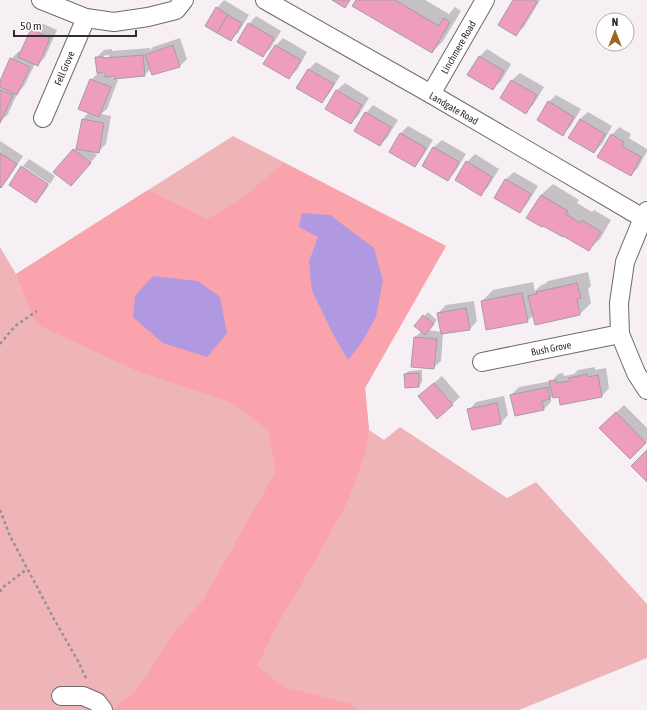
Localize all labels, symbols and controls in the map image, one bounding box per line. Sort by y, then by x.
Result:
scale bar [14,12,136,38]
north arrow [595,12,635,52]
text: N [612,16,618,28]
text: 50 m [20,19,42,33]
street label: Linchmere Road [439,19,478,76]
street label: Fell Grove [52,49,77,87]
street label: Landgate Road [427,90,480,127]
street label: Bush Grove [530,339,573,358]

